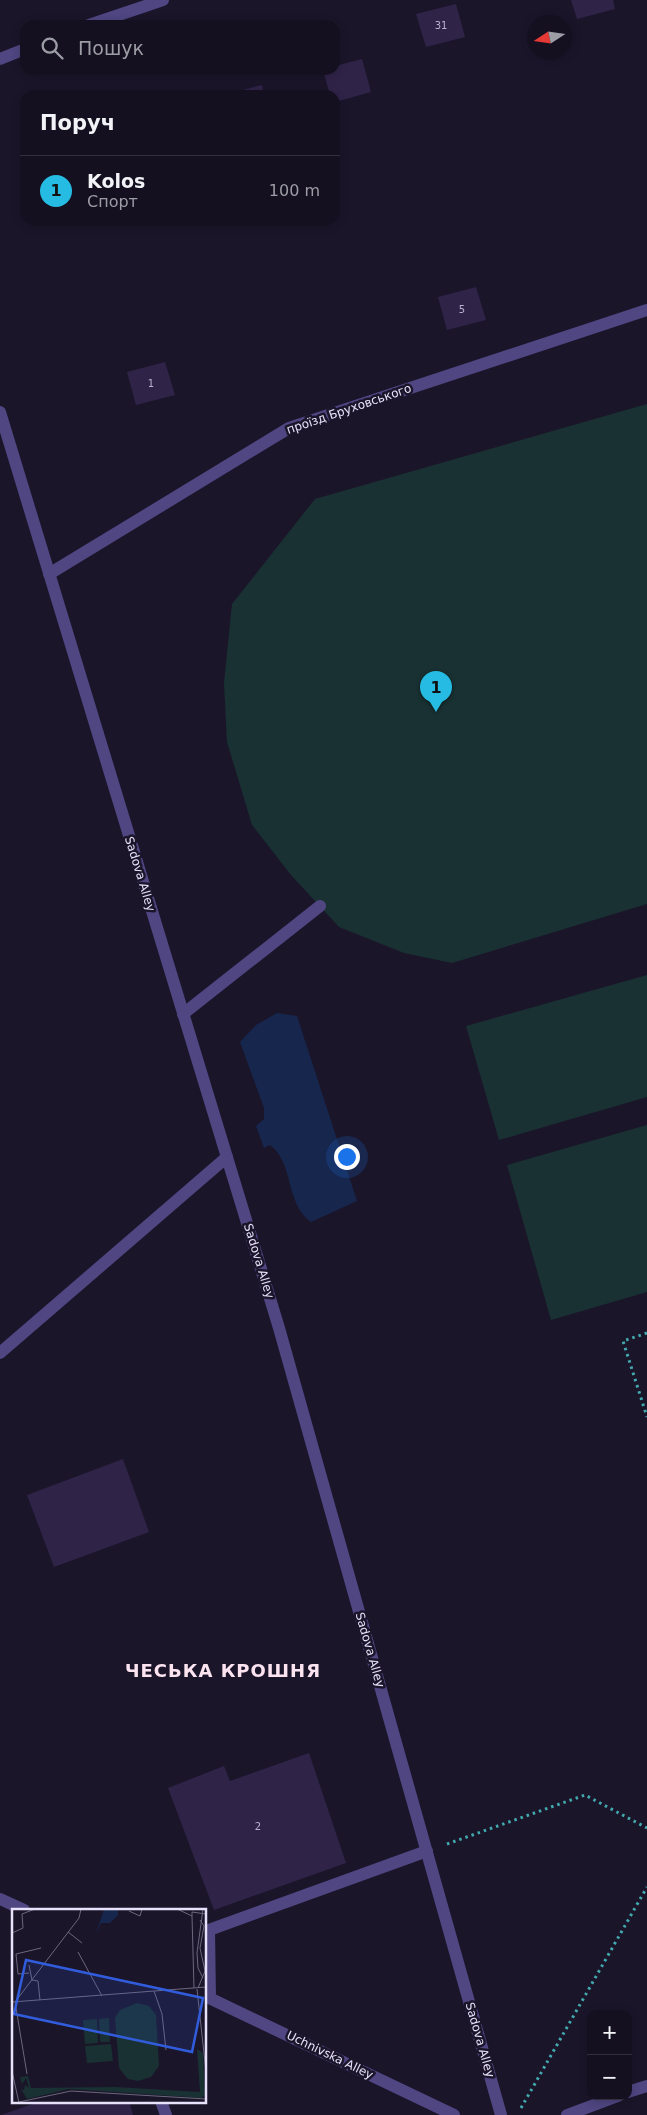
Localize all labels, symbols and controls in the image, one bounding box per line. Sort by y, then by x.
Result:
north arrow [527,15,572,60]
search box [20,20,340,75]
house number: 31 [435,20,447,31]
icon: search [38,34,66,62]
text: Пошук [78,37,144,59]
text: Поруч [40,111,115,135]
text: Kolos [87,170,145,192]
text: 1 [50,181,62,200]
text: 100 m [269,181,320,200]
text: Спорт [87,192,138,211]
house number: 5 [459,304,465,315]
house number: 1 [148,378,154,389]
street label: проїзд Бруховського [285,381,413,437]
pin: 1 [420,671,452,712]
street label: Sadova Alley [122,835,158,913]
your location [334,1144,360,1170]
street label: Sadova Alley [241,1222,277,1300]
street label: Sadova Alley [353,1611,387,1689]
district label: ЧЕСЬКА КРОШНЯ [125,1660,321,1681]
house number: 2 [255,1821,261,1832]
inset map [12,1909,206,2102]
street label: Sadova Alley [463,2001,497,2079]
map controls [587,2010,632,2100]
button: + [587,2010,632,2055]
street label: Uchnivska Alley [284,2028,376,2082]
button: − [587,2055,632,2100]

